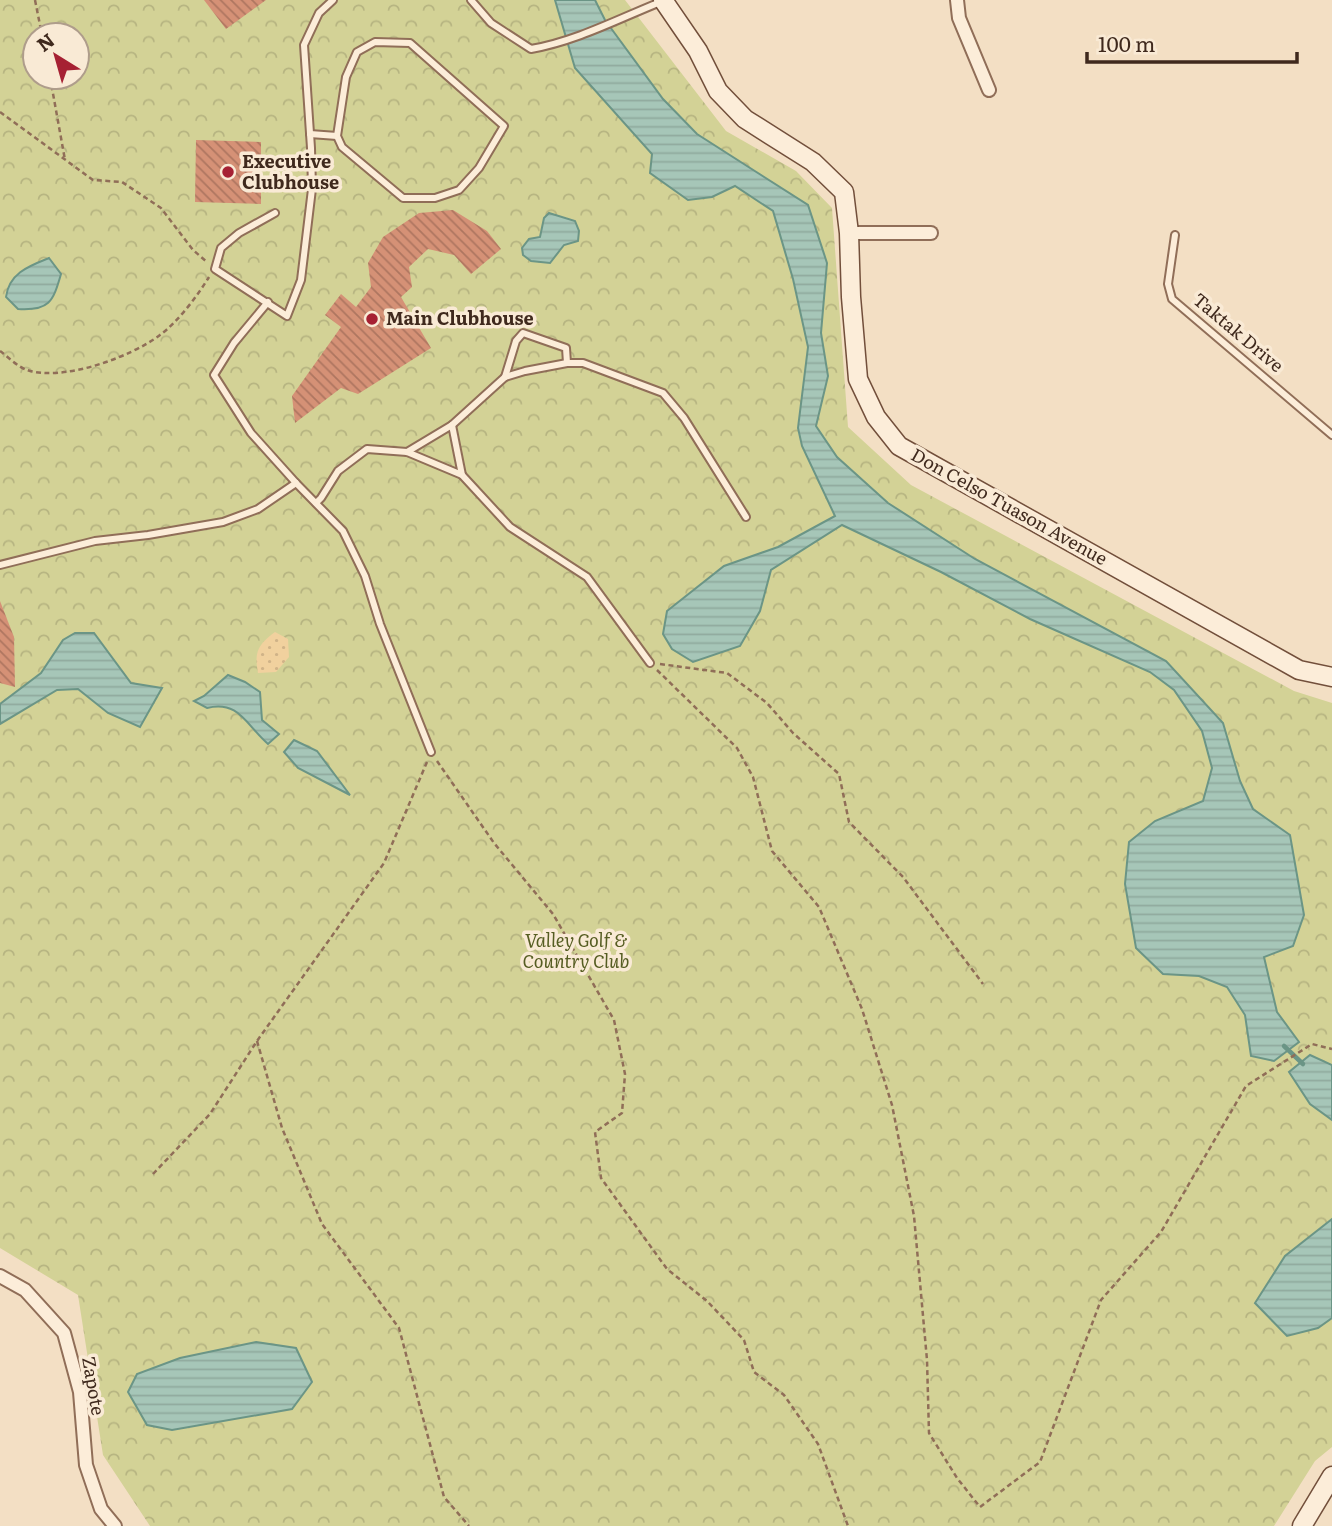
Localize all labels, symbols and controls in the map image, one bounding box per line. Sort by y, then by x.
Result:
north arrow [21,21,91,91]
scale bar [1087,21,1297,65]
text: N [30,26,60,58]
text: 100 m [1098,27,1155,58]
place label: Executive Clubhouse [242,147,339,195]
marker: Executive Clubhouse [220,164,236,180]
street label: Taktak Drive [1188,286,1290,378]
place label: Main Clubhouse [386,304,534,331]
marker: Main Clubhouse [364,311,380,327]
street label: Don Celso Tuason Avenue [907,440,1113,571]
park label: Valley Golf & Country Club [523,926,629,974]
street label: Zapote [76,1354,113,1417]

